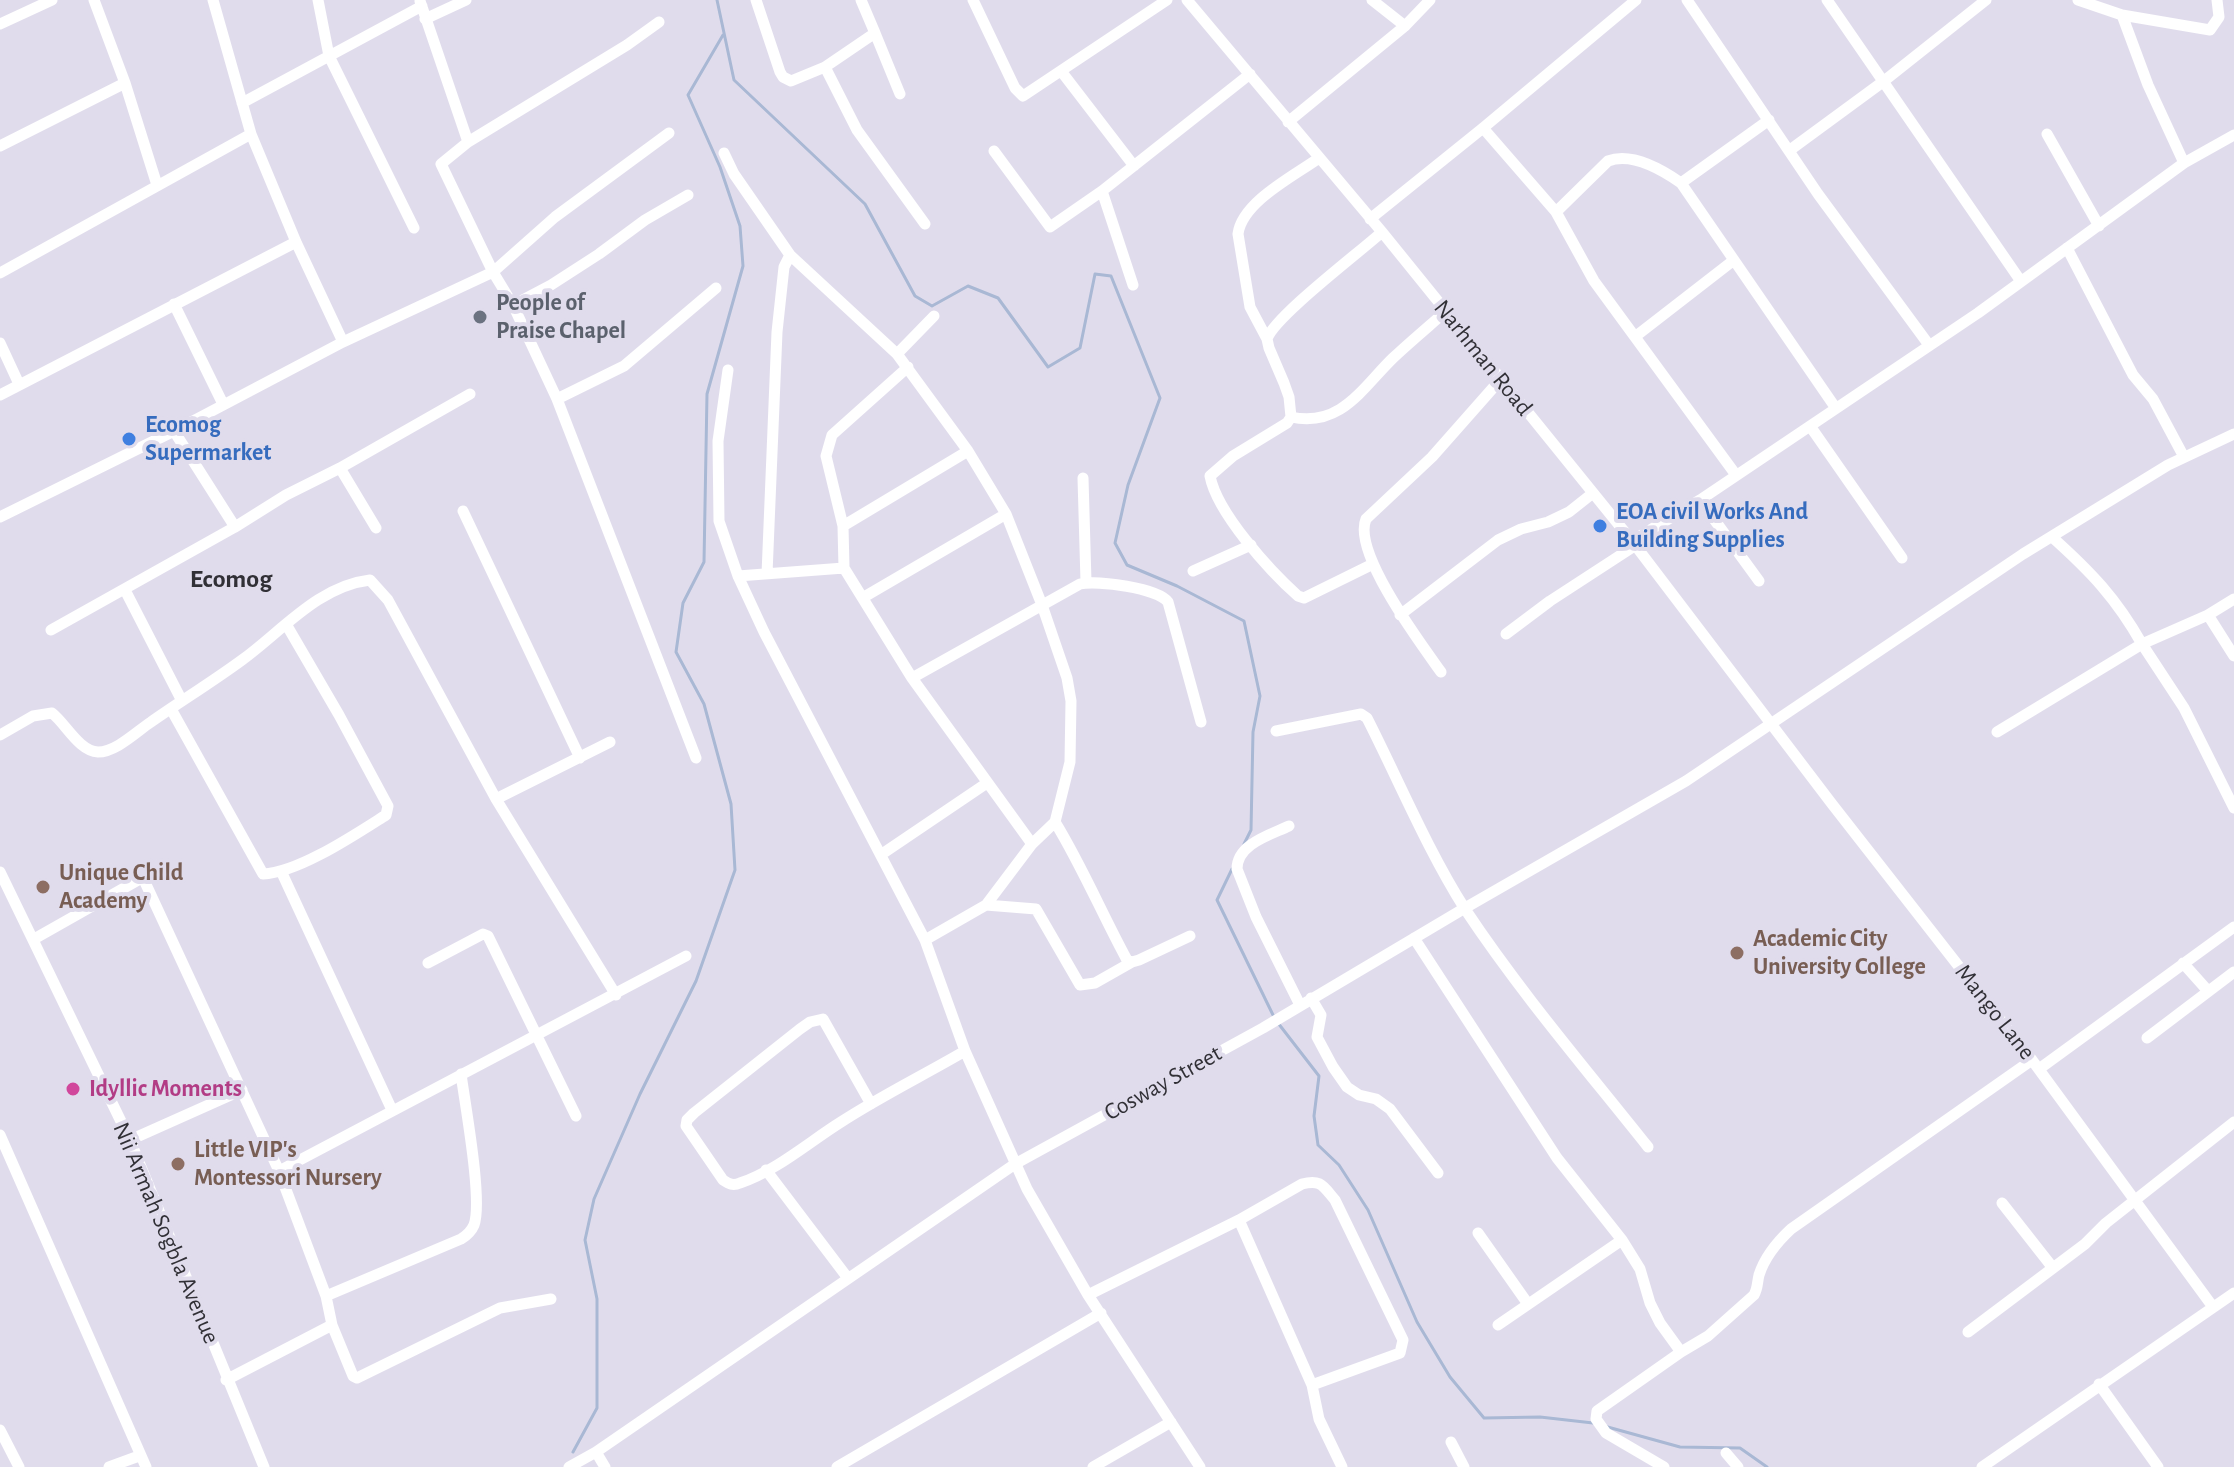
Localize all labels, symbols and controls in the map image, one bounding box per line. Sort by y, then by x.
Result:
place label: People of Praise Chapel [496,289,626,345]
street label: Narhman Road [1427,294,1539,422]
marker: People of Praise Chapel [471,308,489,326]
place label: Ecomog Supermarket [145,411,271,467]
marker: Ecomog Supermarket [120,430,138,448]
place label: EOA civil Works And Building Supplies [1616,498,1808,554]
marker: EOA civil Works And Building Supplies [1591,517,1609,535]
district label: Ecomog [190,563,272,595]
place label: Unique Child Academy [59,859,183,915]
marker: Unique Child Academy [34,878,52,896]
place label: Academic City University College [1753,925,1926,981]
marker: Academic City University College [1728,944,1746,962]
street label: Mango Lane [1949,958,2041,1066]
street label: Cosway Street [1099,1039,1227,1127]
place label: Idyllic Moments [89,1075,242,1103]
marker: Idyllic Moments [64,1080,82,1098]
street label: Nii Armah Sogbla Avenue [106,1118,226,1348]
place label: Little VIP's Montessori Nursery [194,1136,382,1192]
marker: Little VIP's Montessori Nursery [169,1155,187,1173]

